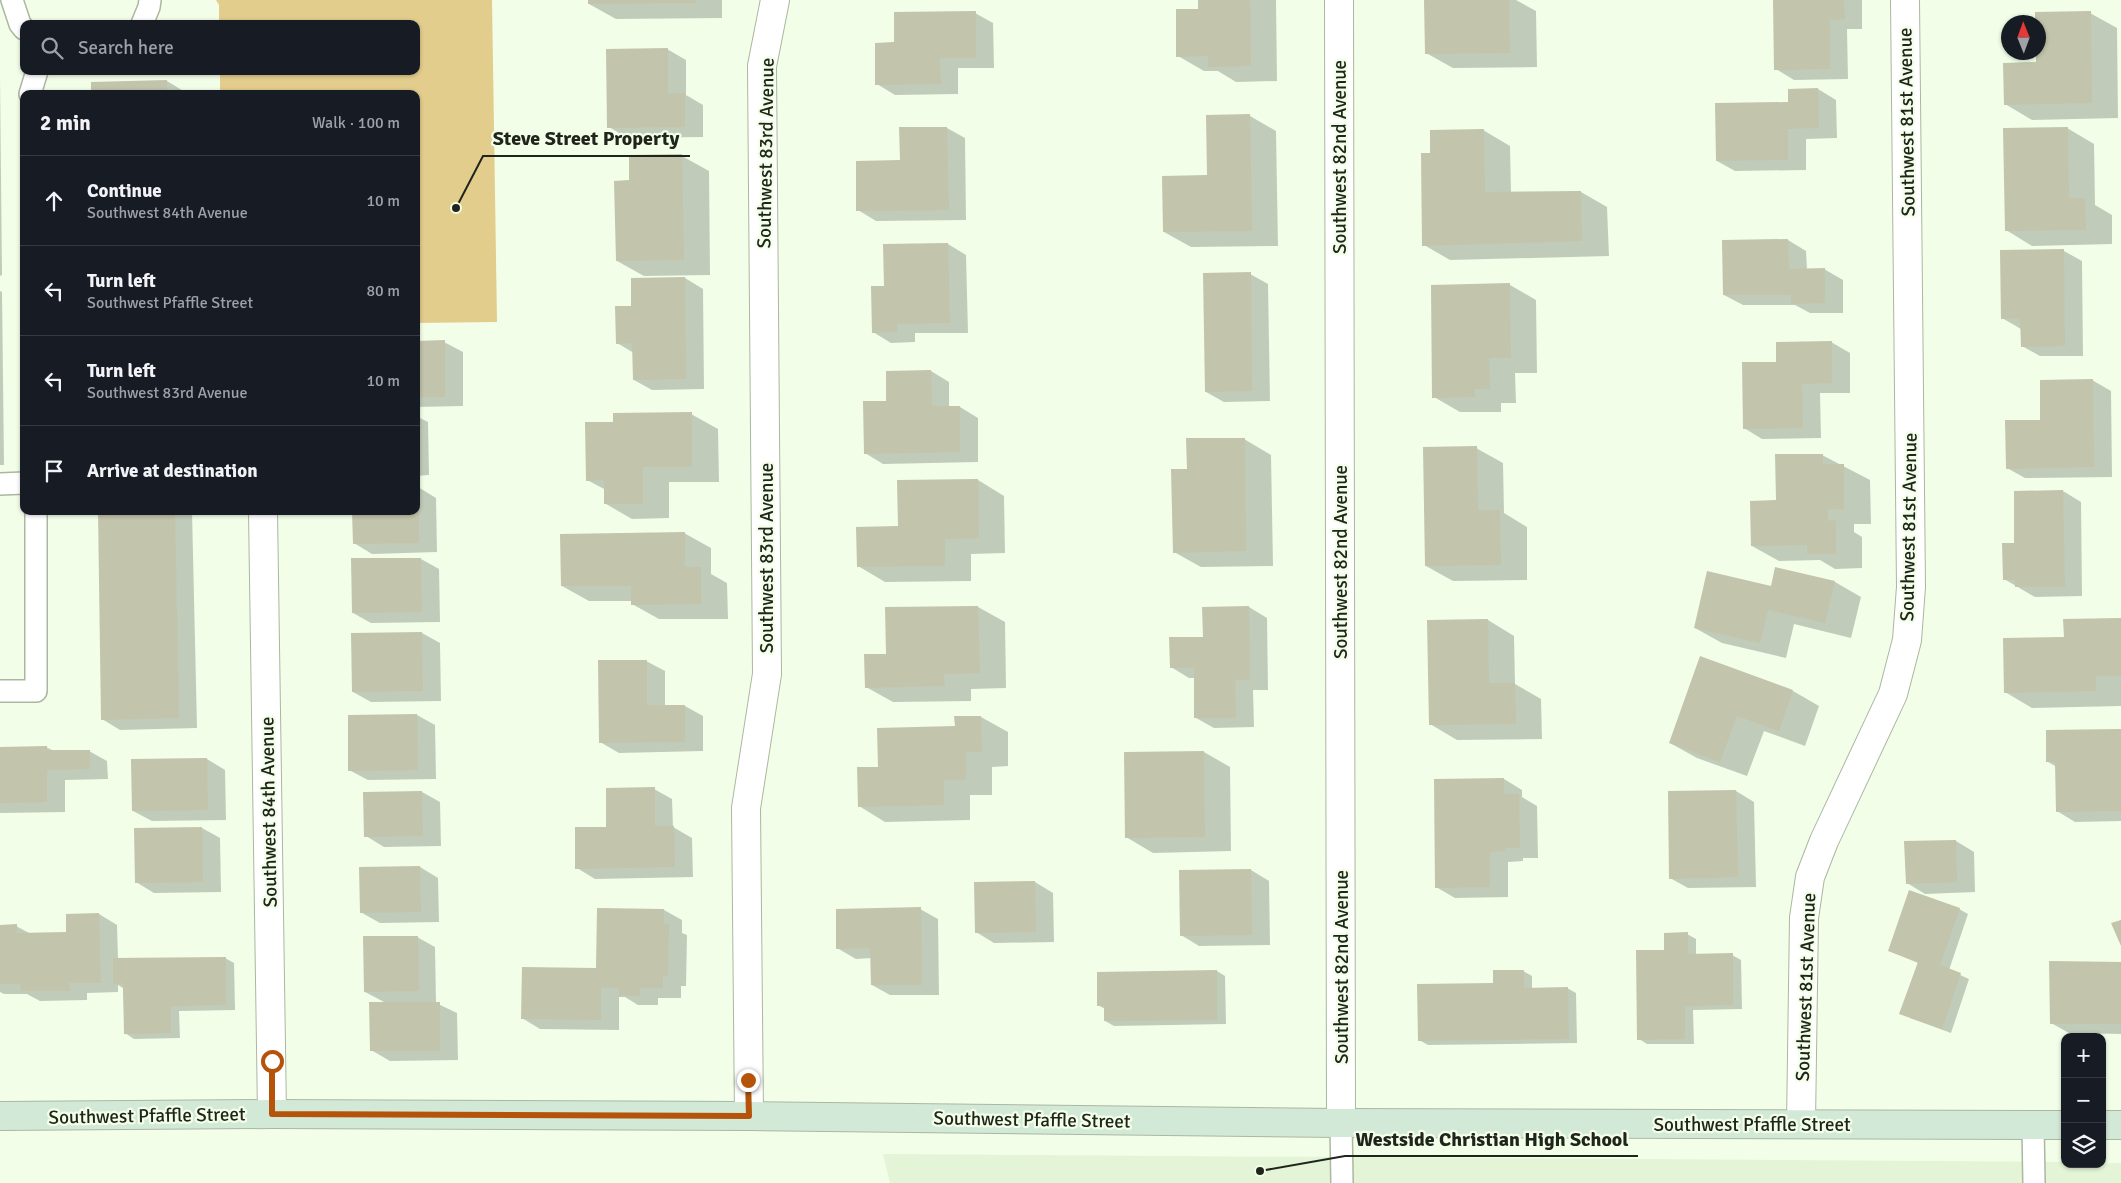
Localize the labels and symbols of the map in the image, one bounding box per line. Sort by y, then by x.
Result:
north arrow [2001,15,2046,60]
street label: Southwest 81st Avenue [1893,27,1921,217]
street label: Southwest 83rd Avenue [752,57,780,249]
street label: Southwest 82nd Avenue [1328,60,1352,254]
callout: Steve Street Property [483,121,690,156]
text: Steve Street Property [493,126,679,151]
street label: Southwest 81st Avenue [1895,432,1923,622]
street label: Southwest 83rd Avenue [755,463,779,653]
street label: Southwest 82nd Avenue [1329,465,1353,659]
street label: Southwest 84th Avenue [255,716,283,908]
street label: Southwest 82nd Avenue [1330,870,1354,1064]
street label: Southwest 81st Avenue [1791,892,1821,1082]
route start [261,1050,284,1073]
route end [737,1069,760,1092]
street label: Southwest Pfaffle Street [48,1102,246,1130]
street label: Southwest Pfaffle Street [933,1106,1131,1134]
street label: Southwest Pfaffle Street [1653,1113,1851,1137]
callout: Westside Christian High School [1345,1121,1638,1156]
text: Westside Christian High School [1355,1127,1629,1152]

